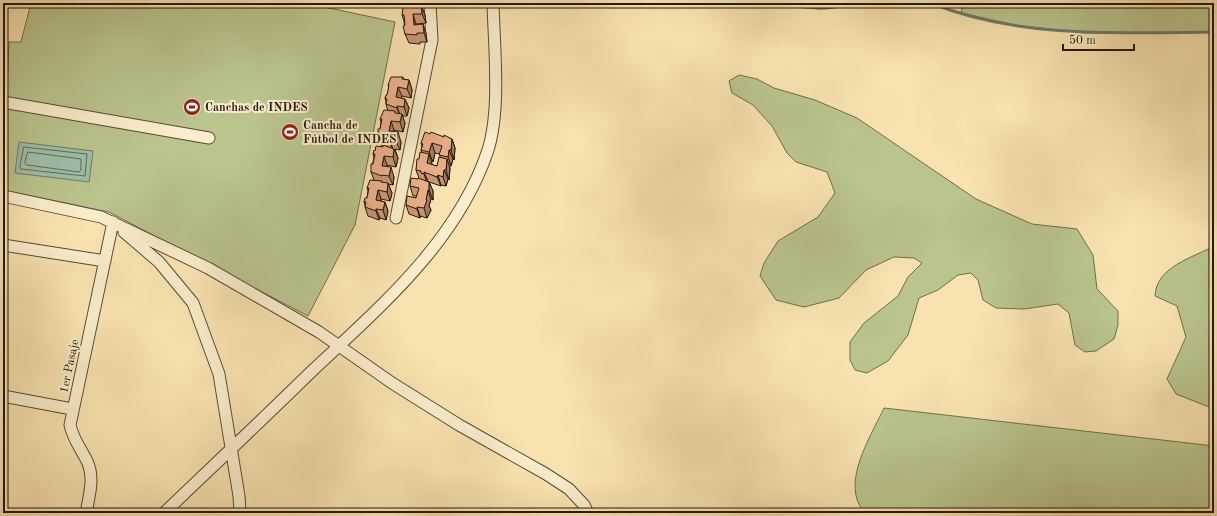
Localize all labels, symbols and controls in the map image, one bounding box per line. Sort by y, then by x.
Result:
scale bar [1063,26,1134,52]
text: 50 m [1069,34,1096,47]
sports icon: Canchas de INDES [182,97,202,117]
place label: Canchas de INDES [205,102,308,114]
place label: Cancha de Fútbol de INDES [303,120,397,146]
sports icon: Cancha de Fútbol de INDES [280,122,300,142]
street label: 1er Pasaje [58,338,82,394]

